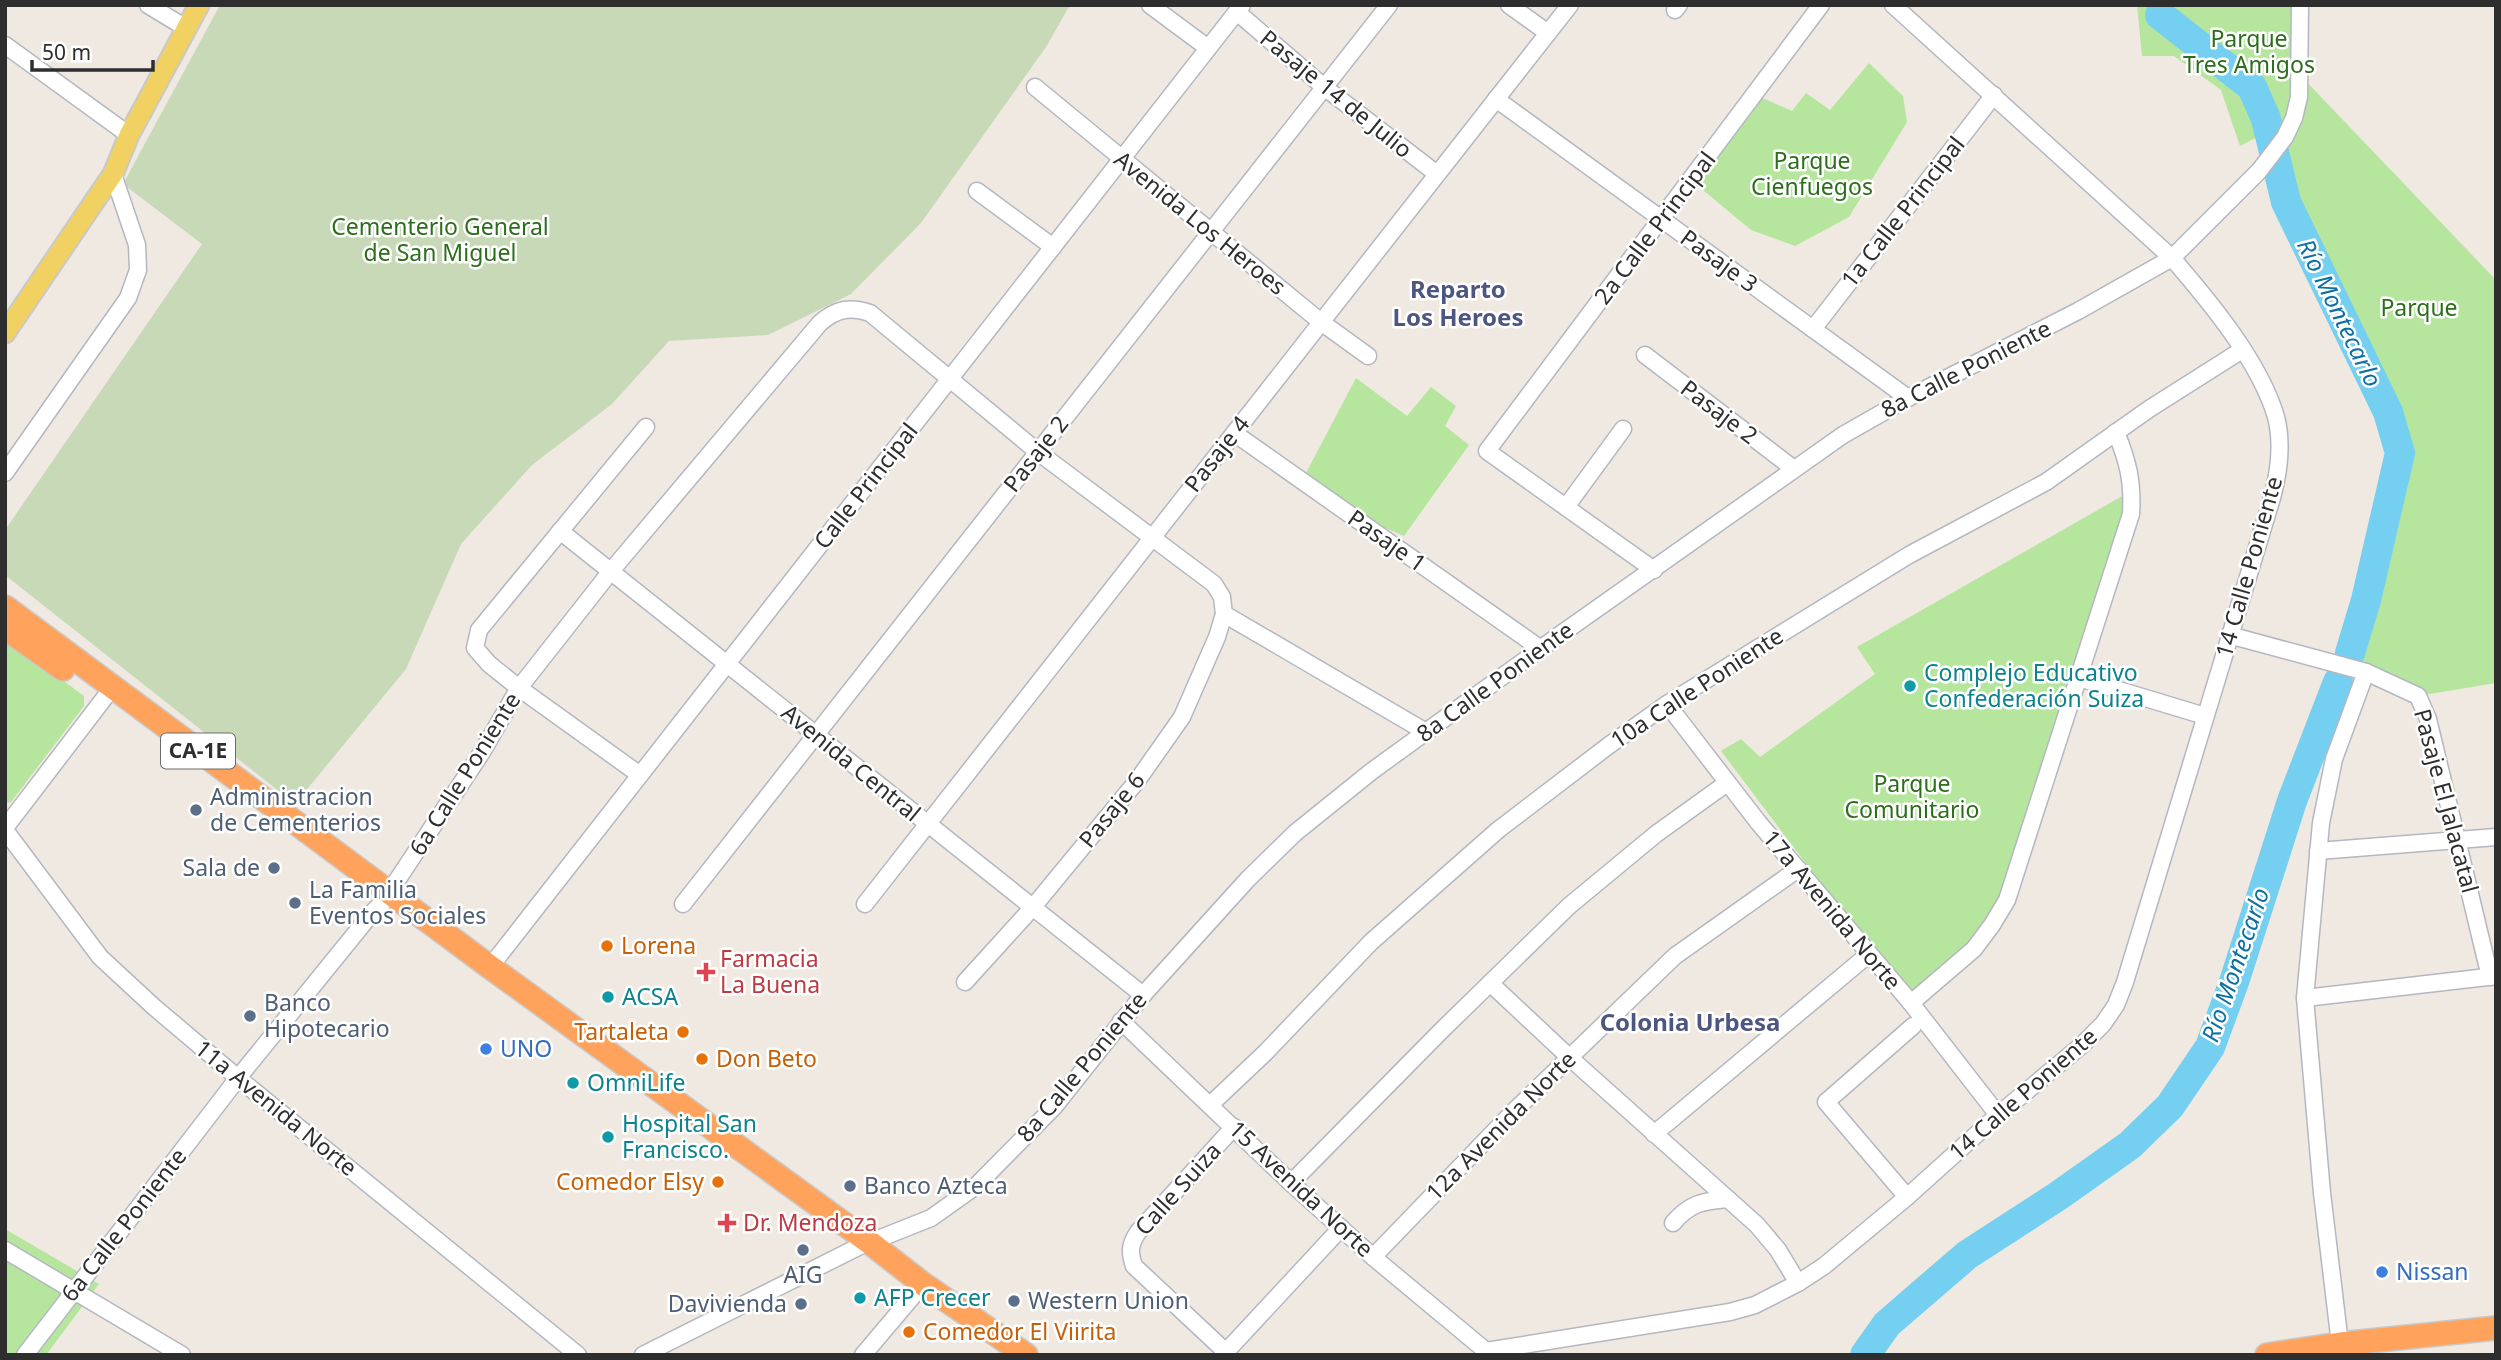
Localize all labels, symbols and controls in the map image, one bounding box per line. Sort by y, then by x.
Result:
street label: Pasaje 14 de Julio [1254,22,1419,165]
park label: Parque Tres Amigos [2183,22,2315,80]
scale bar [32,28,152,72]
text: 50 m [42,38,91,66]
street label: 1a Calle Principal [1833,129,1971,294]
street label: Avenida Los Heroes [1108,143,1293,302]
street label: 2a Calle Principal [1586,144,1722,310]
park label: Parque Cienfuegos [1751,144,1873,202]
park label: Cementerio General de San Miguel [331,210,549,268]
street label: Pasaje 3 [1674,221,1765,299]
water label: Río Montecarlo [2290,233,2390,392]
district label: Reparto Los Heroes [1392,272,1524,333]
park label: Parque [2380,291,2458,323]
street label: 8a Calle Poniente [1875,311,2056,425]
street label: Pasaje 2 [1675,372,1765,451]
street label: Pasaje 2 [995,409,1075,498]
street label: Pasaje 4 [1176,409,1256,498]
street label: Calle Principal [806,416,925,555]
street label: 14 Calle Poniente [2207,472,2289,661]
street label: Pasaje 1 [1342,502,1433,579]
street label: 8a Calle Poniente [1409,613,1579,749]
street label: 10a Calle Poniente [1604,619,1789,755]
place label: Complejo Educativo Confederación Suiza [1924,656,2144,714]
marker: Complejo Educativo Confederación Suiza [1902,678,1918,694]
street label: 6a Calle Poniente [401,686,527,861]
street label: Avenida Central [775,696,928,828]
street label: Pasaje El Jalacatal [2407,705,2487,896]
road number: CA-1E [161,734,235,768]
street label: Pasaje 6 [1071,765,1152,854]
park label: Parque Comunitario [1845,767,1979,825]
place label: Administracion de Cementerios [210,780,381,838]
marker: Administracion de Cementerios [188,802,204,818]
street label: 17a Avenida Norte [1756,823,1909,996]
place label: Sala de [183,851,260,883]
marker: Sala de [266,860,282,876]
place label: La Familia Eventos Sociales [309,873,486,931]
water label: Río Montecarlo [2193,883,2276,1046]
marker: La Familia Eventos Sociales [287,895,303,911]
place label: Lorena [621,929,696,961]
marker: Lorena [599,938,615,954]
place label: Farmacia La Buena [720,942,820,1000]
marker: Farmacia La Buena [698,964,714,980]
place label: ACSA [622,980,678,1012]
street label: 8a Calle Poniente [1009,985,1154,1148]
place label: Banco Hipotecario [264,986,390,1044]
marker: ACSA [600,989,616,1005]
district label: Colonia Urbesa [1600,1005,1780,1038]
marker: Banco Hipotecario [242,1008,258,1024]
place label: Tartaleta [574,1015,669,1047]
street label: 14 Calle Poniente [1941,1020,2103,1167]
marker: Tartaleta [675,1024,691,1040]
street label: 11a Avenida Norte [189,1032,364,1183]
place label: UNO [500,1032,552,1064]
marker: UNO [478,1041,494,1057]
place label: Don Beto [716,1042,817,1074]
street label: 12a Avenida Norte [1418,1043,1582,1207]
marker: Don Beto [694,1051,710,1067]
place label: OmniLife [587,1066,686,1098]
marker: OmniLife [565,1075,581,1091]
place label: Hospital San Francisco. [622,1107,757,1165]
street label: 15 Avenida Norte [1222,1113,1381,1264]
marker: Hospital San Francisco. [600,1129,616,1145]
street label: Calle Suiza [1127,1135,1228,1242]
street label: 6a Calle Poniente [53,1141,193,1308]
place label: Comedor Elsy [556,1165,704,1197]
place label: Banco Azteca [864,1169,1008,1201]
marker: Comedor Elsy [710,1174,726,1190]
marker: Banco Azteca [842,1178,858,1194]
place label: Dr. Mendoza [743,1206,877,1238]
marker: Dr. Mendoza [717,1213,737,1233]
marker: AIG [795,1242,811,1258]
place label: Nissan [2396,1255,2469,1287]
place label: AIG [783,1258,823,1290]
marker: Nissan [2374,1264,2390,1280]
place label: AFP Crecer [874,1281,991,1313]
place label: Western Union [1028,1284,1189,1316]
place label: Davivienda [668,1287,787,1319]
marker: AFP Crecer [852,1290,868,1306]
marker: Western Union [1006,1293,1022,1309]
marker: Davivienda [793,1296,809,1312]
place label: Comedor El Viirita [923,1315,1116,1347]
marker: Comedor El Viirita [901,1324,917,1340]

